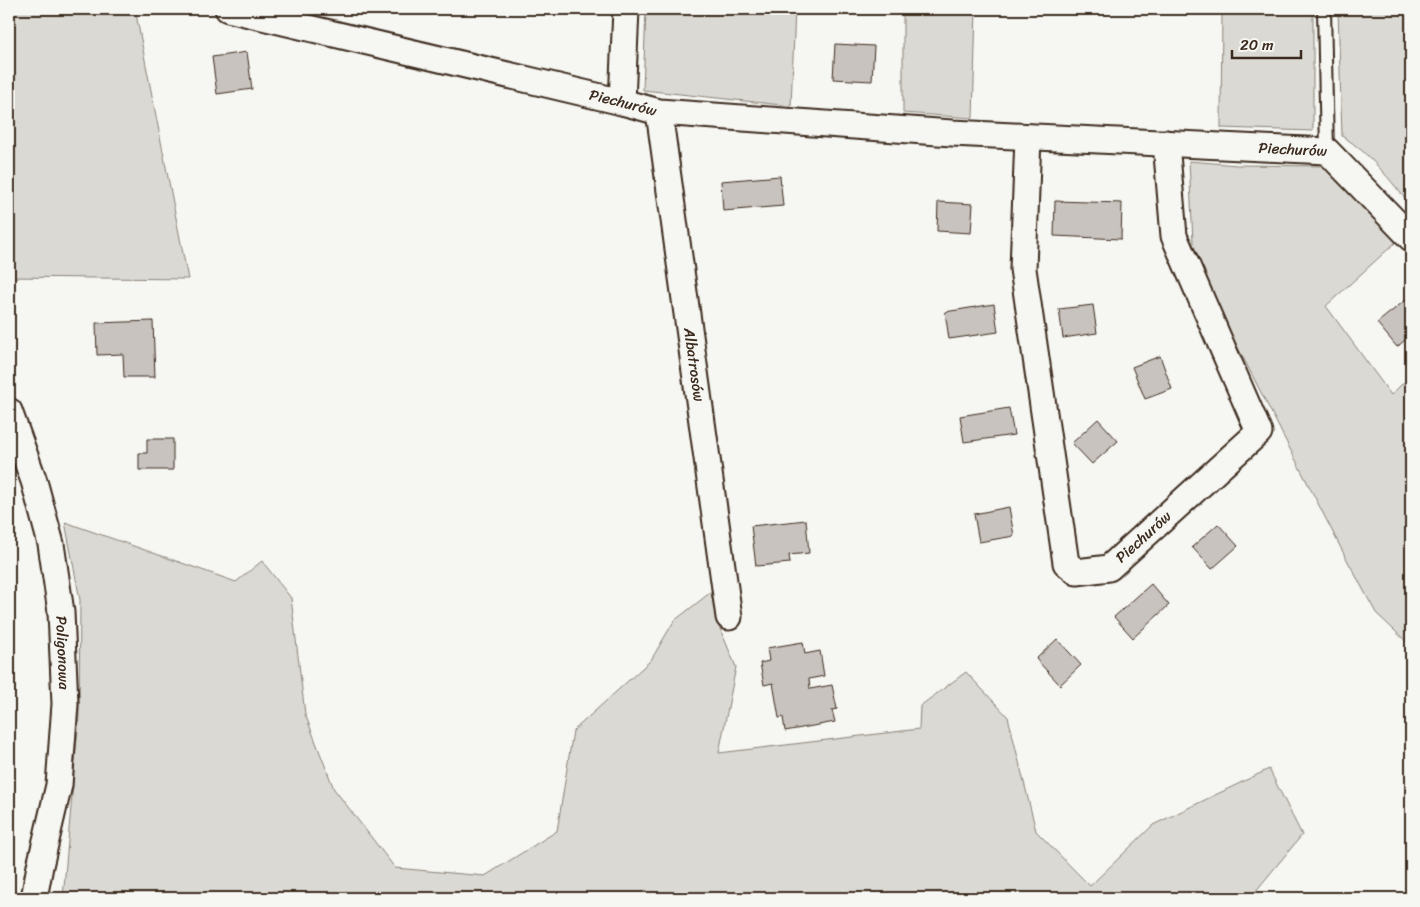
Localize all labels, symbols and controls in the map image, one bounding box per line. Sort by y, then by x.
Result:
scale bar [1232,28,1301,60]
text: 20 m [1240,32,1274,58]
street label: Piechurów [587,82,660,124]
street label: Piechurów [1258,135,1328,164]
street label: Albatrosów [676,325,712,404]
street label: Piechurów [1109,504,1178,570]
street label: Poligonowa [48,615,77,691]

